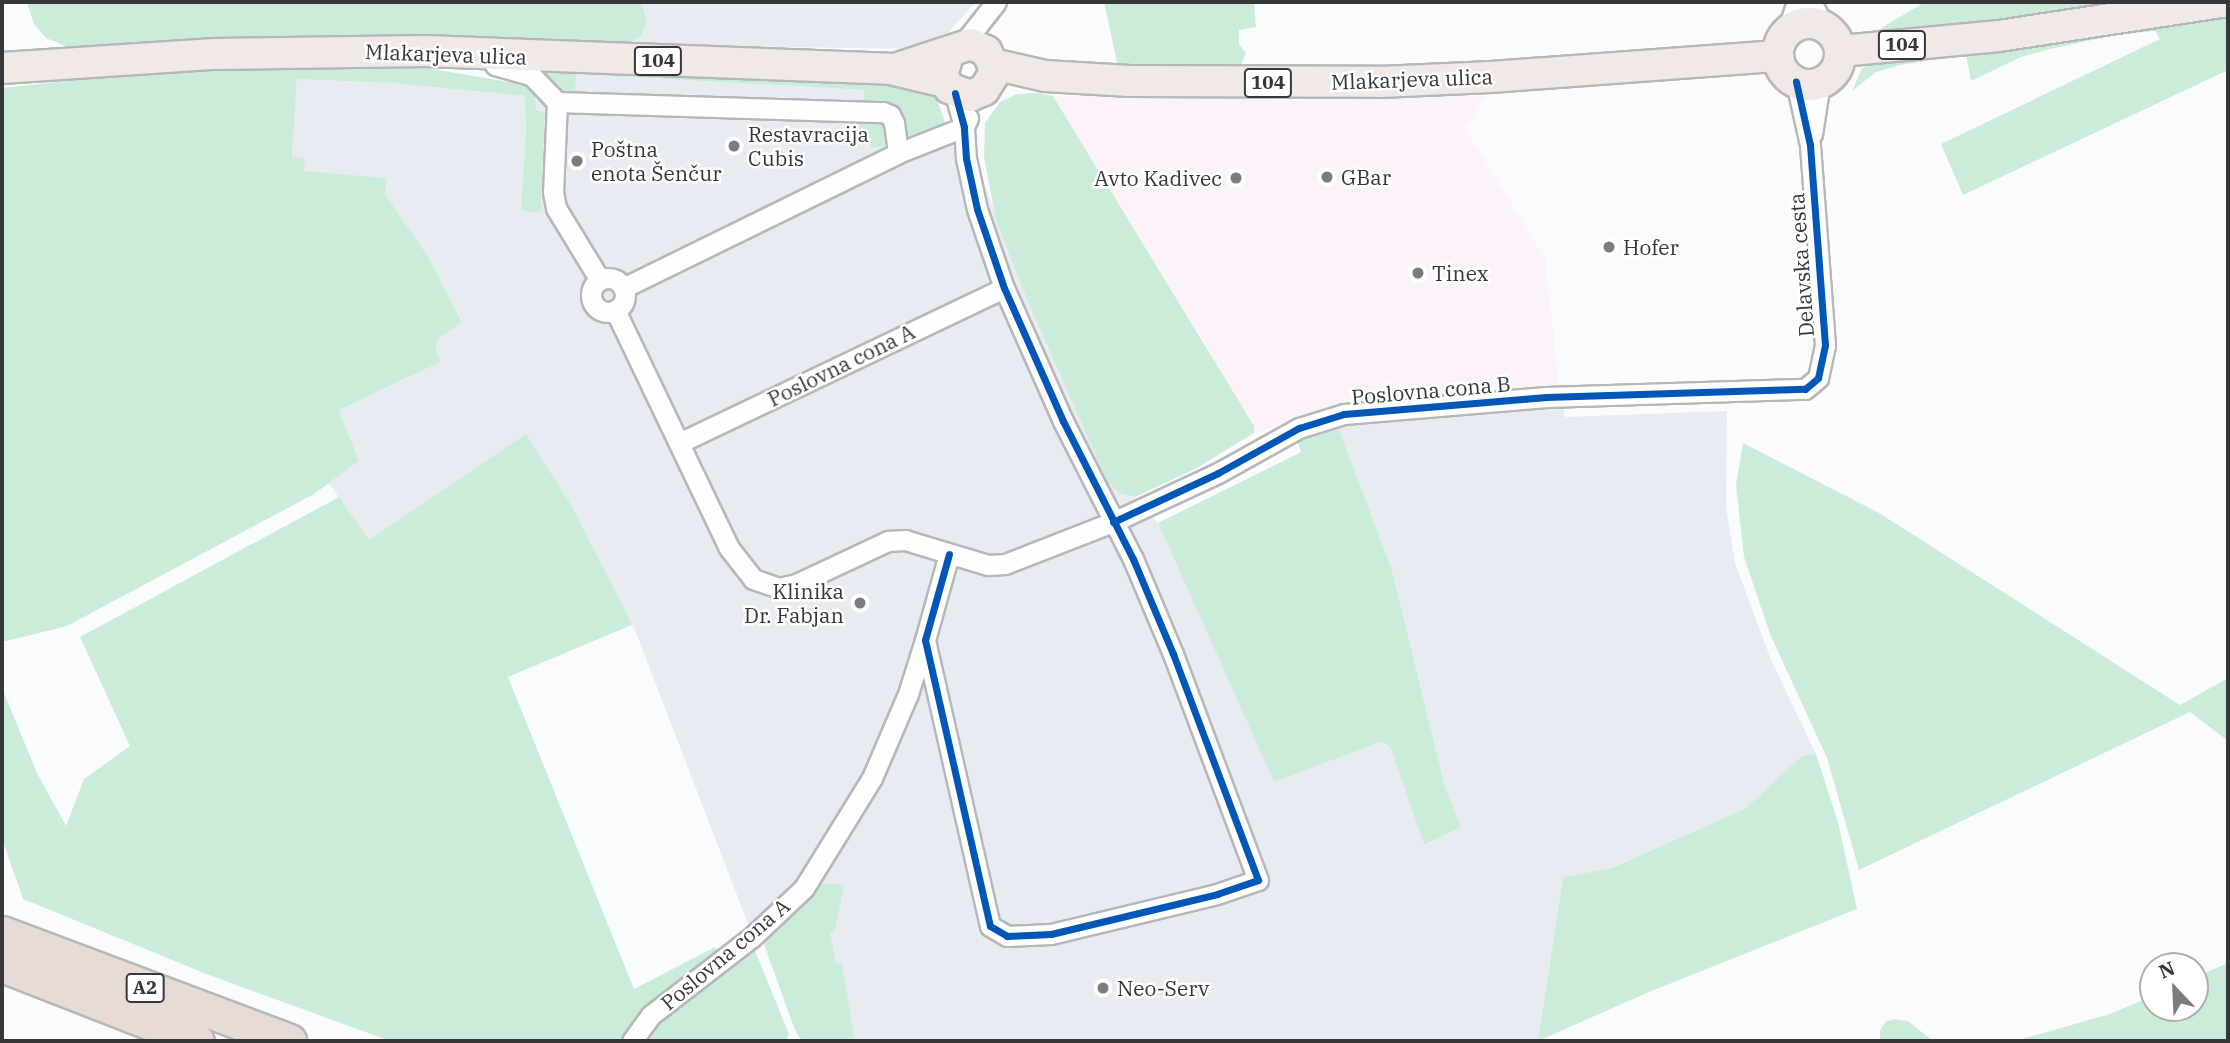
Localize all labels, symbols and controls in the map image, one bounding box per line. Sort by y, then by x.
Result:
road number: 104 [1878,30,1926,60]
street label: Mlakarjeva ulica [365,39,527,69]
road number: 104 [634,45,682,76]
street label: Mlakarjeva ulica [1331,64,1493,94]
road number: 104 [1244,68,1292,99]
place label: Restavracija Cubis [748,121,869,171]
place label: Poštna enota Šenčur [591,136,721,186]
marker: Restavracija Cubis [726,138,742,154]
marker: Poštna enota Šenčur [569,153,585,169]
place label: GBar [1341,164,1391,190]
place label: Avto Kadivec [1094,165,1222,191]
marker: GBar [1319,169,1335,185]
marker: Avto Kadivec [1228,170,1244,186]
street label: Delavska cesta [1783,192,1819,338]
place label: Hofer [1623,234,1679,260]
marker: Hofer [1601,239,1617,255]
place label: Tinex [1432,260,1489,286]
marker: Tinex [1410,265,1426,281]
street label: Poslovna cona A [763,319,919,411]
street label: Poslovna cona B [1350,370,1512,410]
place label: Klinika Dr. Fabjan [744,578,844,628]
marker: Klinika Dr. Fabjan [850,593,870,613]
street label: Poslovna cona A [655,893,795,1015]
north arrow [2139,952,2209,1022]
text: N [2155,956,2178,983]
road number: A2 [124,972,166,1004]
place label: Neo-Serv [1117,975,1209,1001]
marker: Neo-Serv [1095,980,1111,996]

